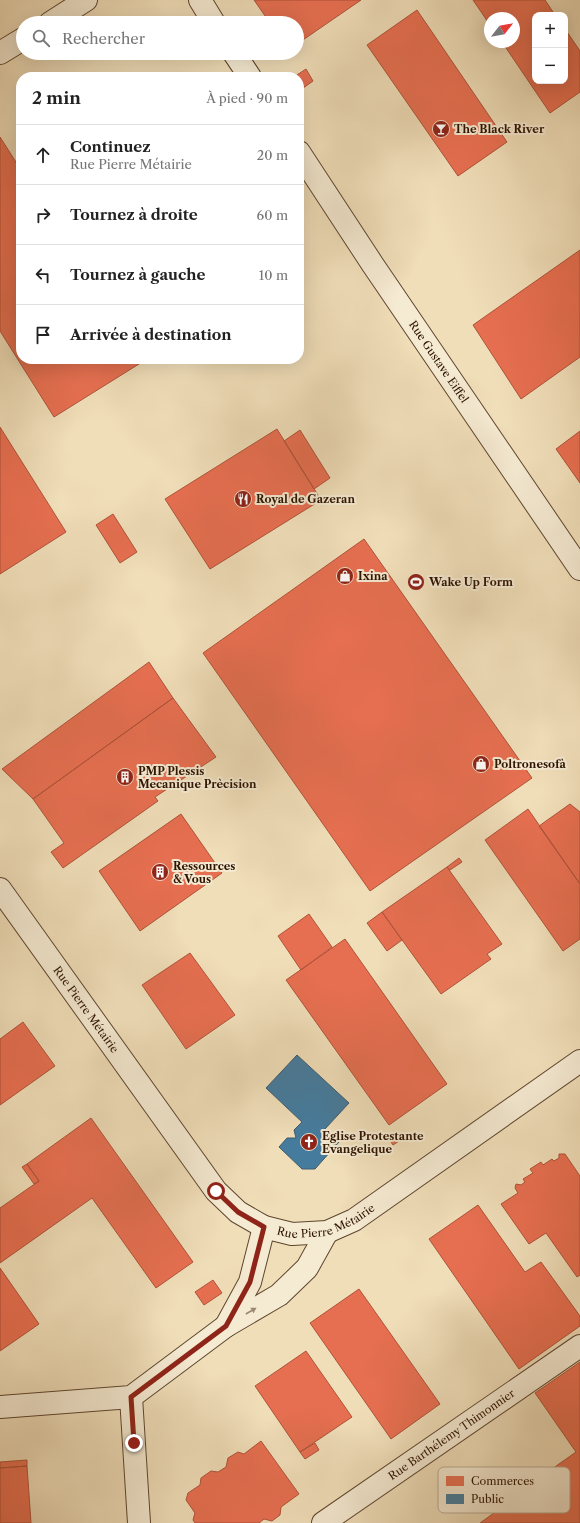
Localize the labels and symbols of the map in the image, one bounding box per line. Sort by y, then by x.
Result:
north arrow [484,12,520,48]
bar icon: The Black River [431,119,451,139]
place label: The Black River [454,122,545,136]
street label: Rue Gustave Eiffel [406,318,472,406]
restaurant icon: Royal de Gazeran [233,489,253,509]
place label: Royal de Gazeran [256,492,355,506]
shop icon: Ixina [335,566,355,586]
place label: Ixina [358,569,388,583]
sports icon: Wake Up Form [406,572,426,592]
place label: Wake Up Form [428,575,513,589]
shop icon: Poltronesofà [471,754,491,774]
place label: Poltronesofà [494,757,567,771]
place label: PMP Plessis Mecanique Prècision [138,764,257,791]
building icon: PMP Plessis Mecanique Prècision [115,767,135,787]
place label: Ressources & Vous [173,859,235,886]
building icon: Ressources & Vous [150,862,170,882]
street label: Rue Pierre Métairie [50,963,122,1055]
place label: Eglise Protestante Evangelique [322,1129,424,1156]
church icon: Eglise Protestante Evangelique [299,1132,319,1152]
route start [207,1182,225,1200]
street label: Rue Pierre Métairie [276,1201,377,1241]
one-way arrow [245,1308,257,1315]
street label: Rue Barthélemy Thimonnier [386,1386,518,1483]
route end [125,1434,143,1452]
legend [438,1467,570,1513]
text: Commerces [471,1474,534,1488]
text: Public [471,1492,504,1506]

